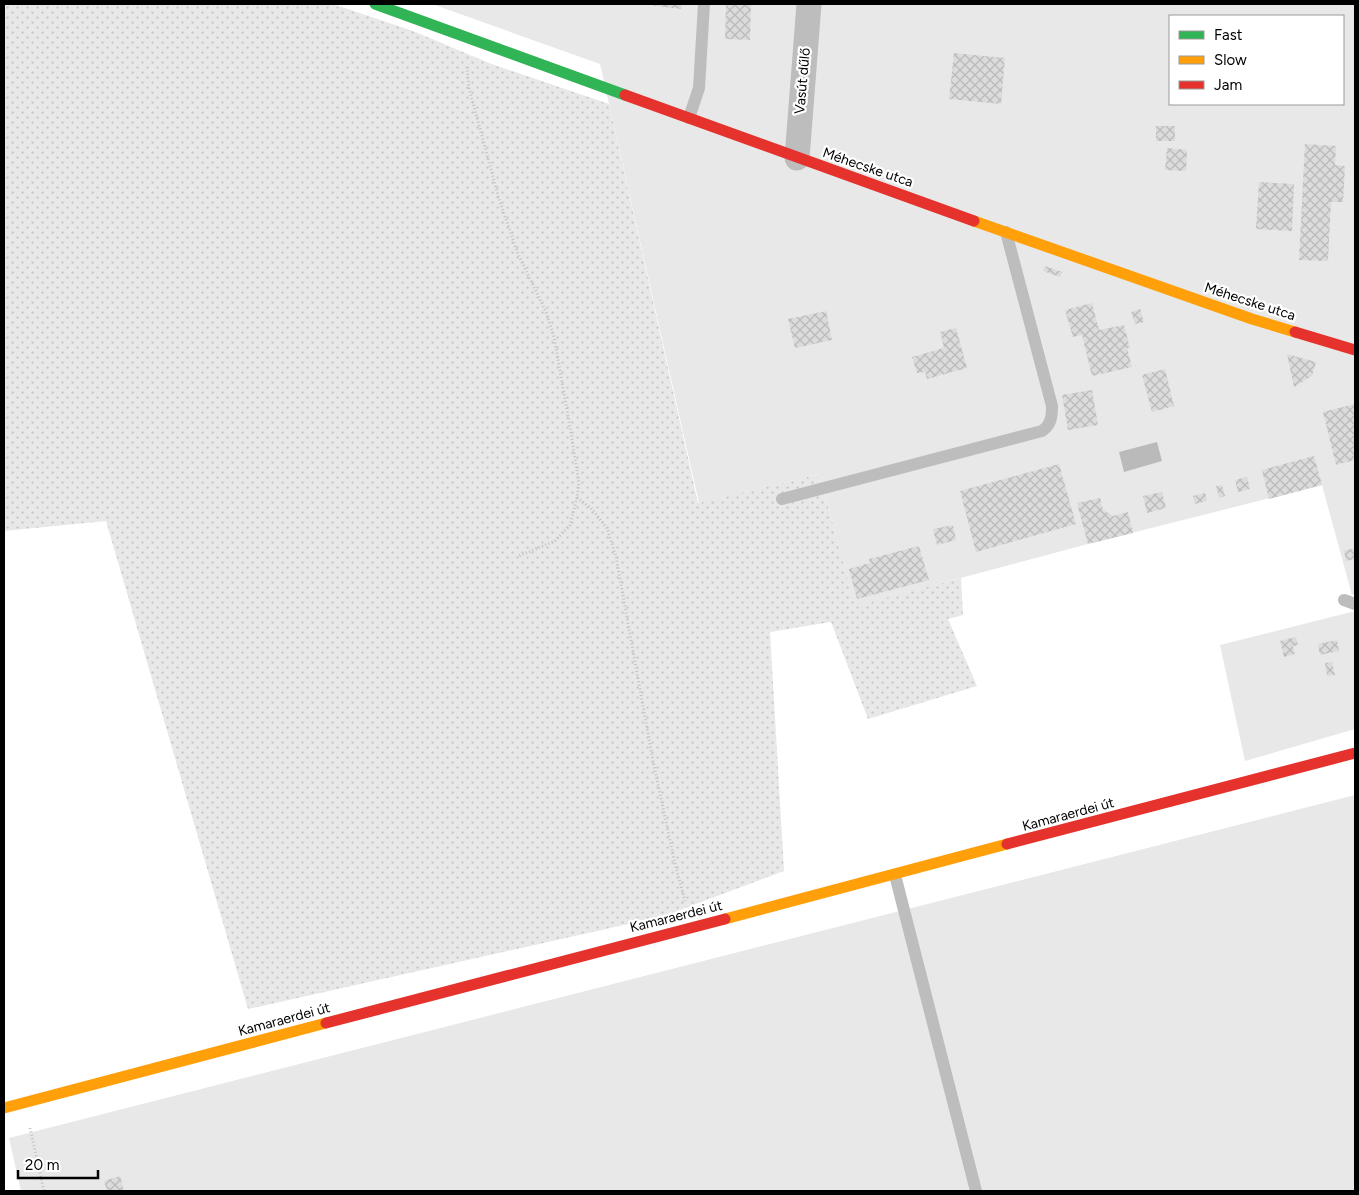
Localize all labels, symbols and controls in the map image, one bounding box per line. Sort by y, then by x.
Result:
legend [1169,15,1344,105]
text: Fast [1214,26,1243,44]
street label: Vasút dűlő [791,47,814,115]
text: Slow [1214,51,1247,69]
text: Jam [1214,76,1242,94]
street label: Méhecske utca [820,144,915,191]
street label: Méhecske utca [1202,279,1297,324]
street label: Kamaraerdei út [1020,794,1116,835]
street label: Kamaraerdei út [628,897,724,936]
street label: Kamaraerdei út [236,999,332,1040]
scale bar [18,1148,98,1180]
text: 20 m [25,1156,59,1174]

